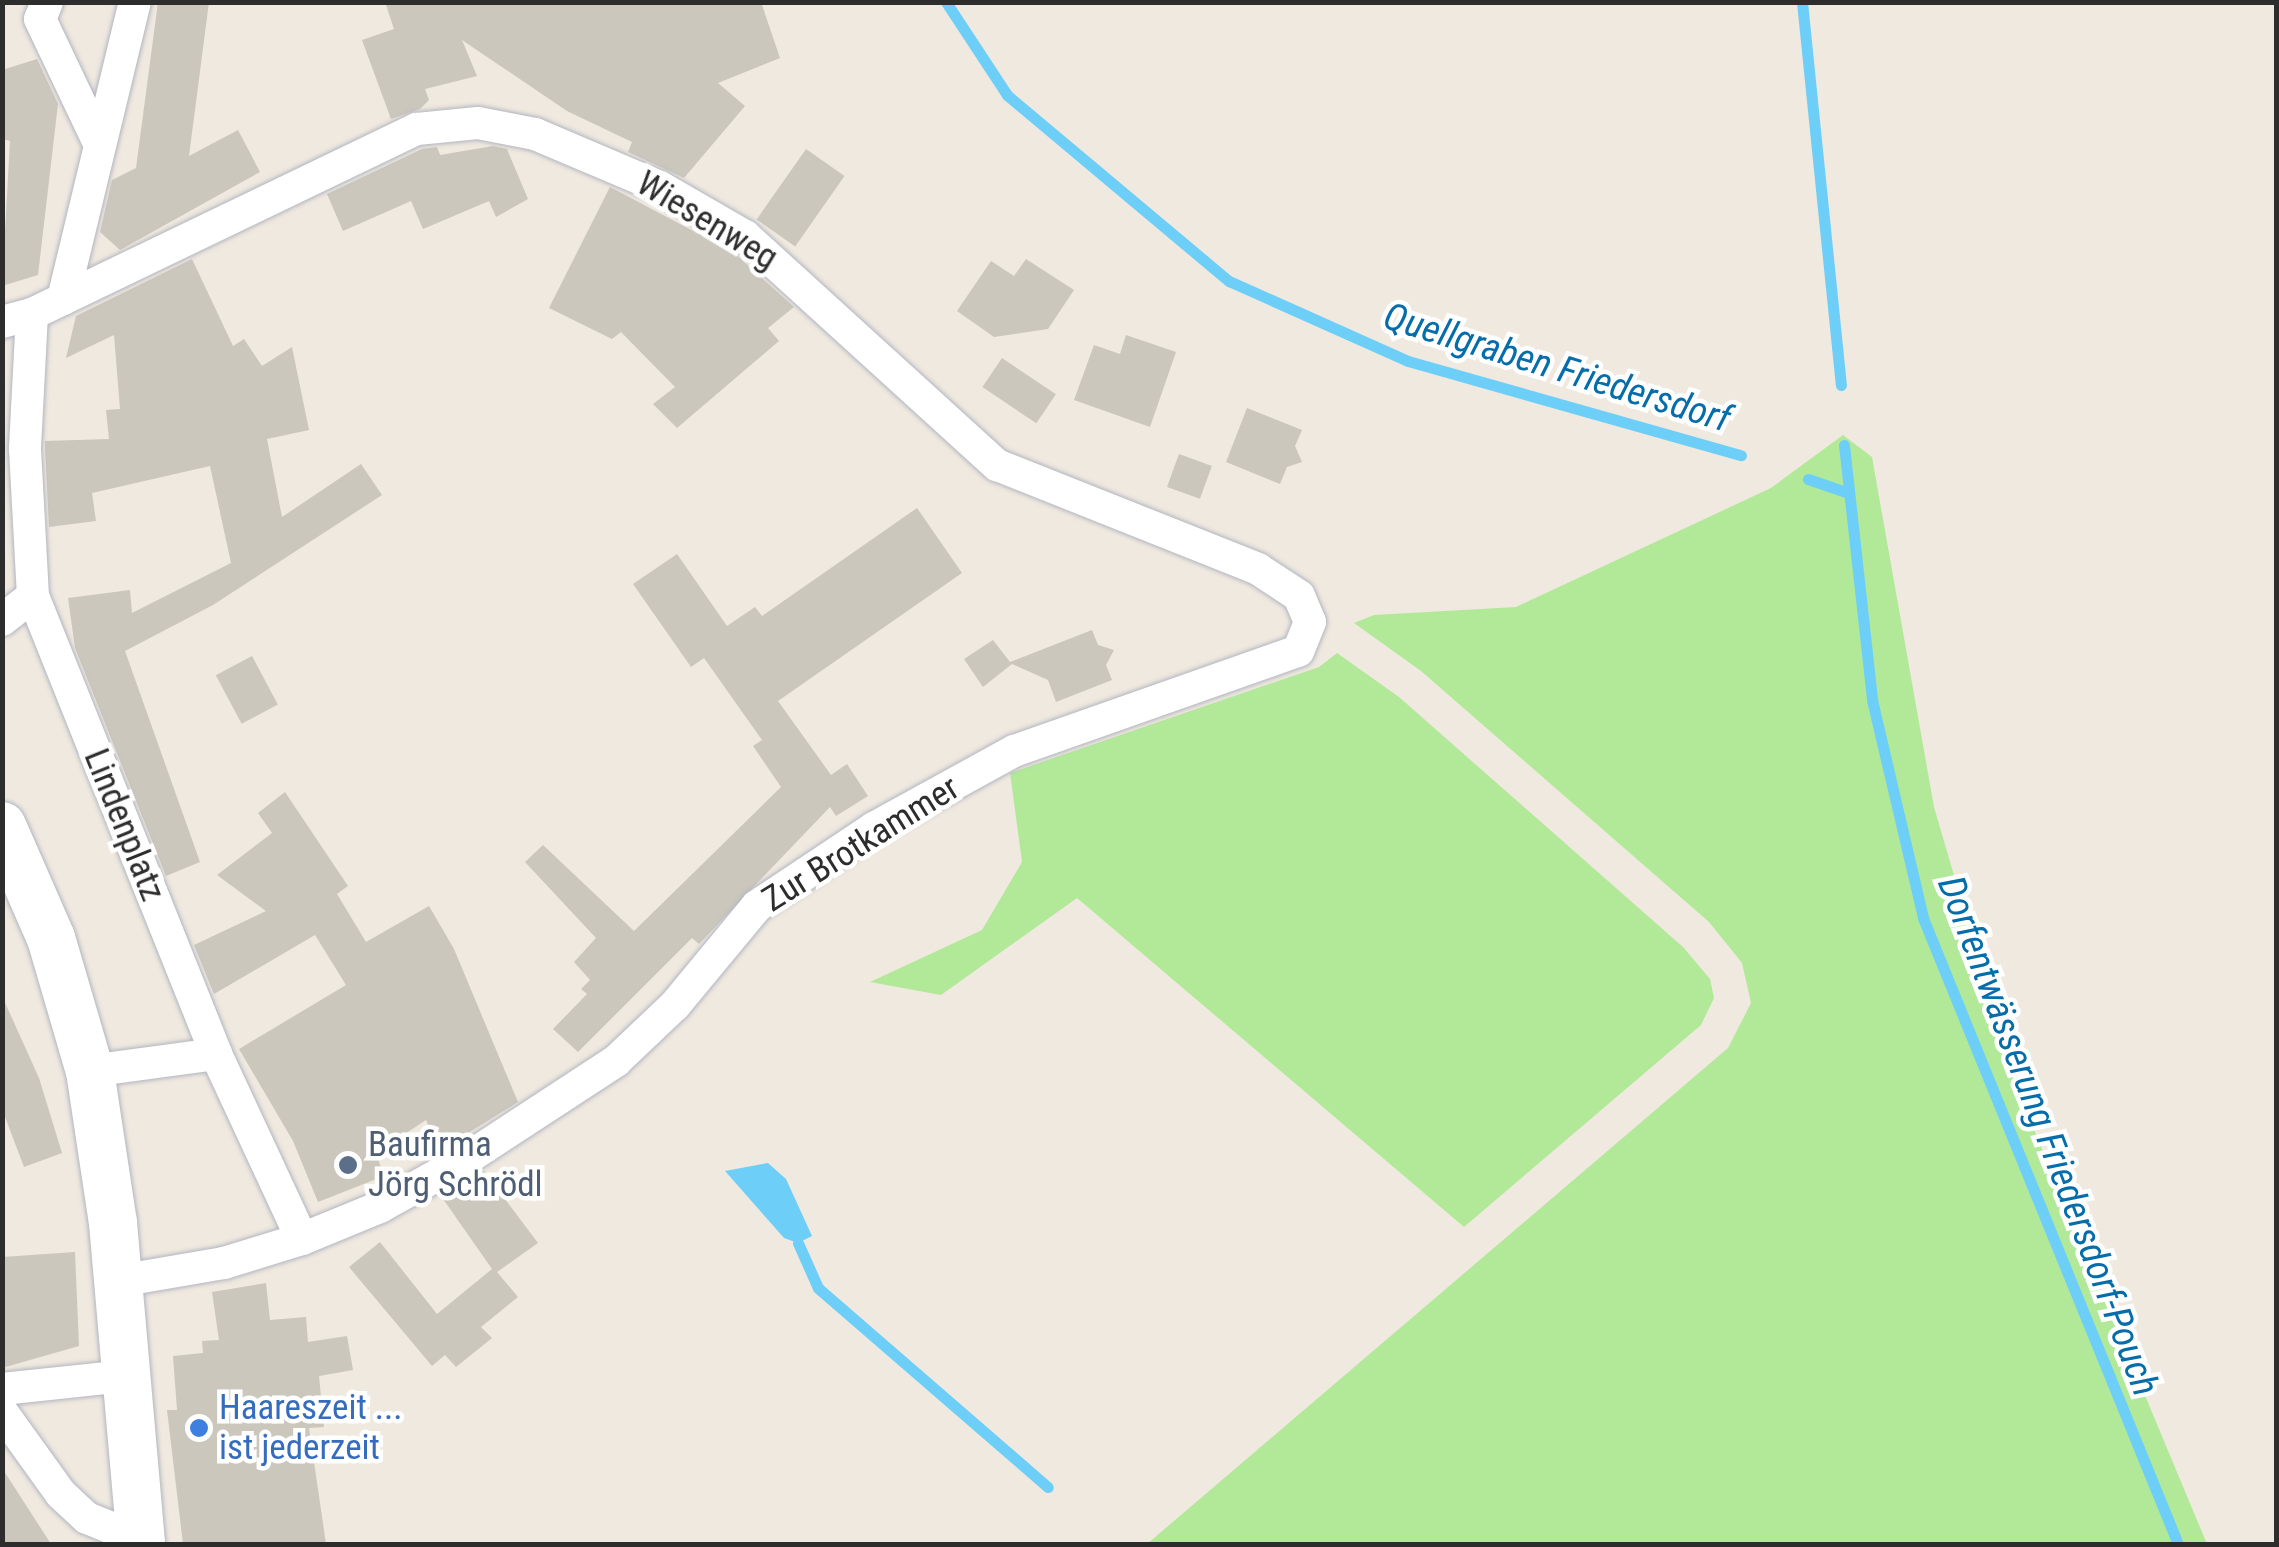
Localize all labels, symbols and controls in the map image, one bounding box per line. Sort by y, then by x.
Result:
street label: Wiesenweg [629,163,785,279]
water label: Quellgraben Friedersdorf [1378,294,1736,442]
street label: Lindenplatz [75,743,173,907]
street label: Zur Brotkammer [755,767,967,921]
water label: Dorfentwässerung Friedersdorf-Pouch [1928,870,2168,1402]
place label: Baufirma Jörg Schrödl [368,1124,543,1206]
marker: Baufirma Jörg Schrödl [337,1154,359,1176]
place label: Haareszeit ... ist jederzeit [219,1387,403,1469]
marker: Haareszeit ... ist jederzeit [188,1417,210,1439]

